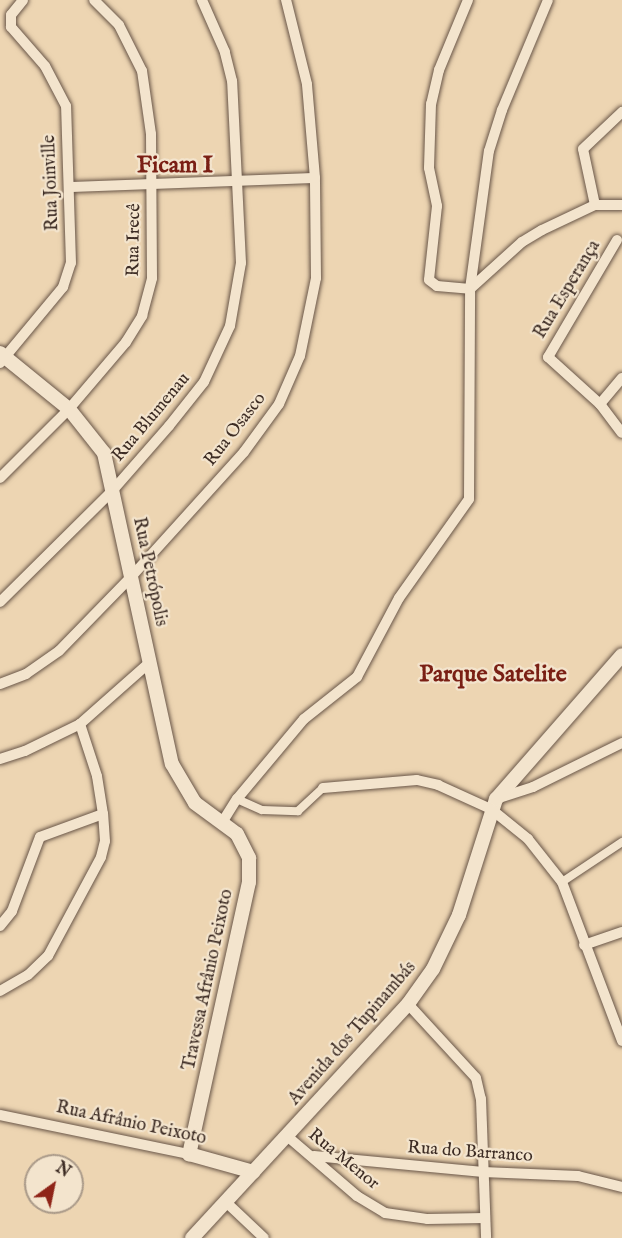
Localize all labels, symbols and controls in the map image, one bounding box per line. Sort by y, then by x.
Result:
street label: Rua Joinville [40,135,64,231]
district label: Ficam I [137,152,213,180]
street label: Rua Irecê [124,203,146,277]
street label: Rua Esperança [530,237,606,343]
street label: Rua Blumenau [109,369,195,467]
street label: Rua Osasco [201,389,271,471]
street label: Rua Petrópolis [127,515,171,629]
district label: Parque Satelite [419,661,567,689]
street label: Travessa Afrânio Peixoto [179,887,239,1073]
street label: Avenida dos Tupinambás [285,958,421,1110]
street label: Rua Afrânio Peixoto [54,1098,208,1150]
street label: Rua Menor [303,1125,383,1195]
street label: Rua do Barranco [407,1138,533,1168]
north arrow [24,1154,84,1214]
text: N [51,1158,74,1183]

